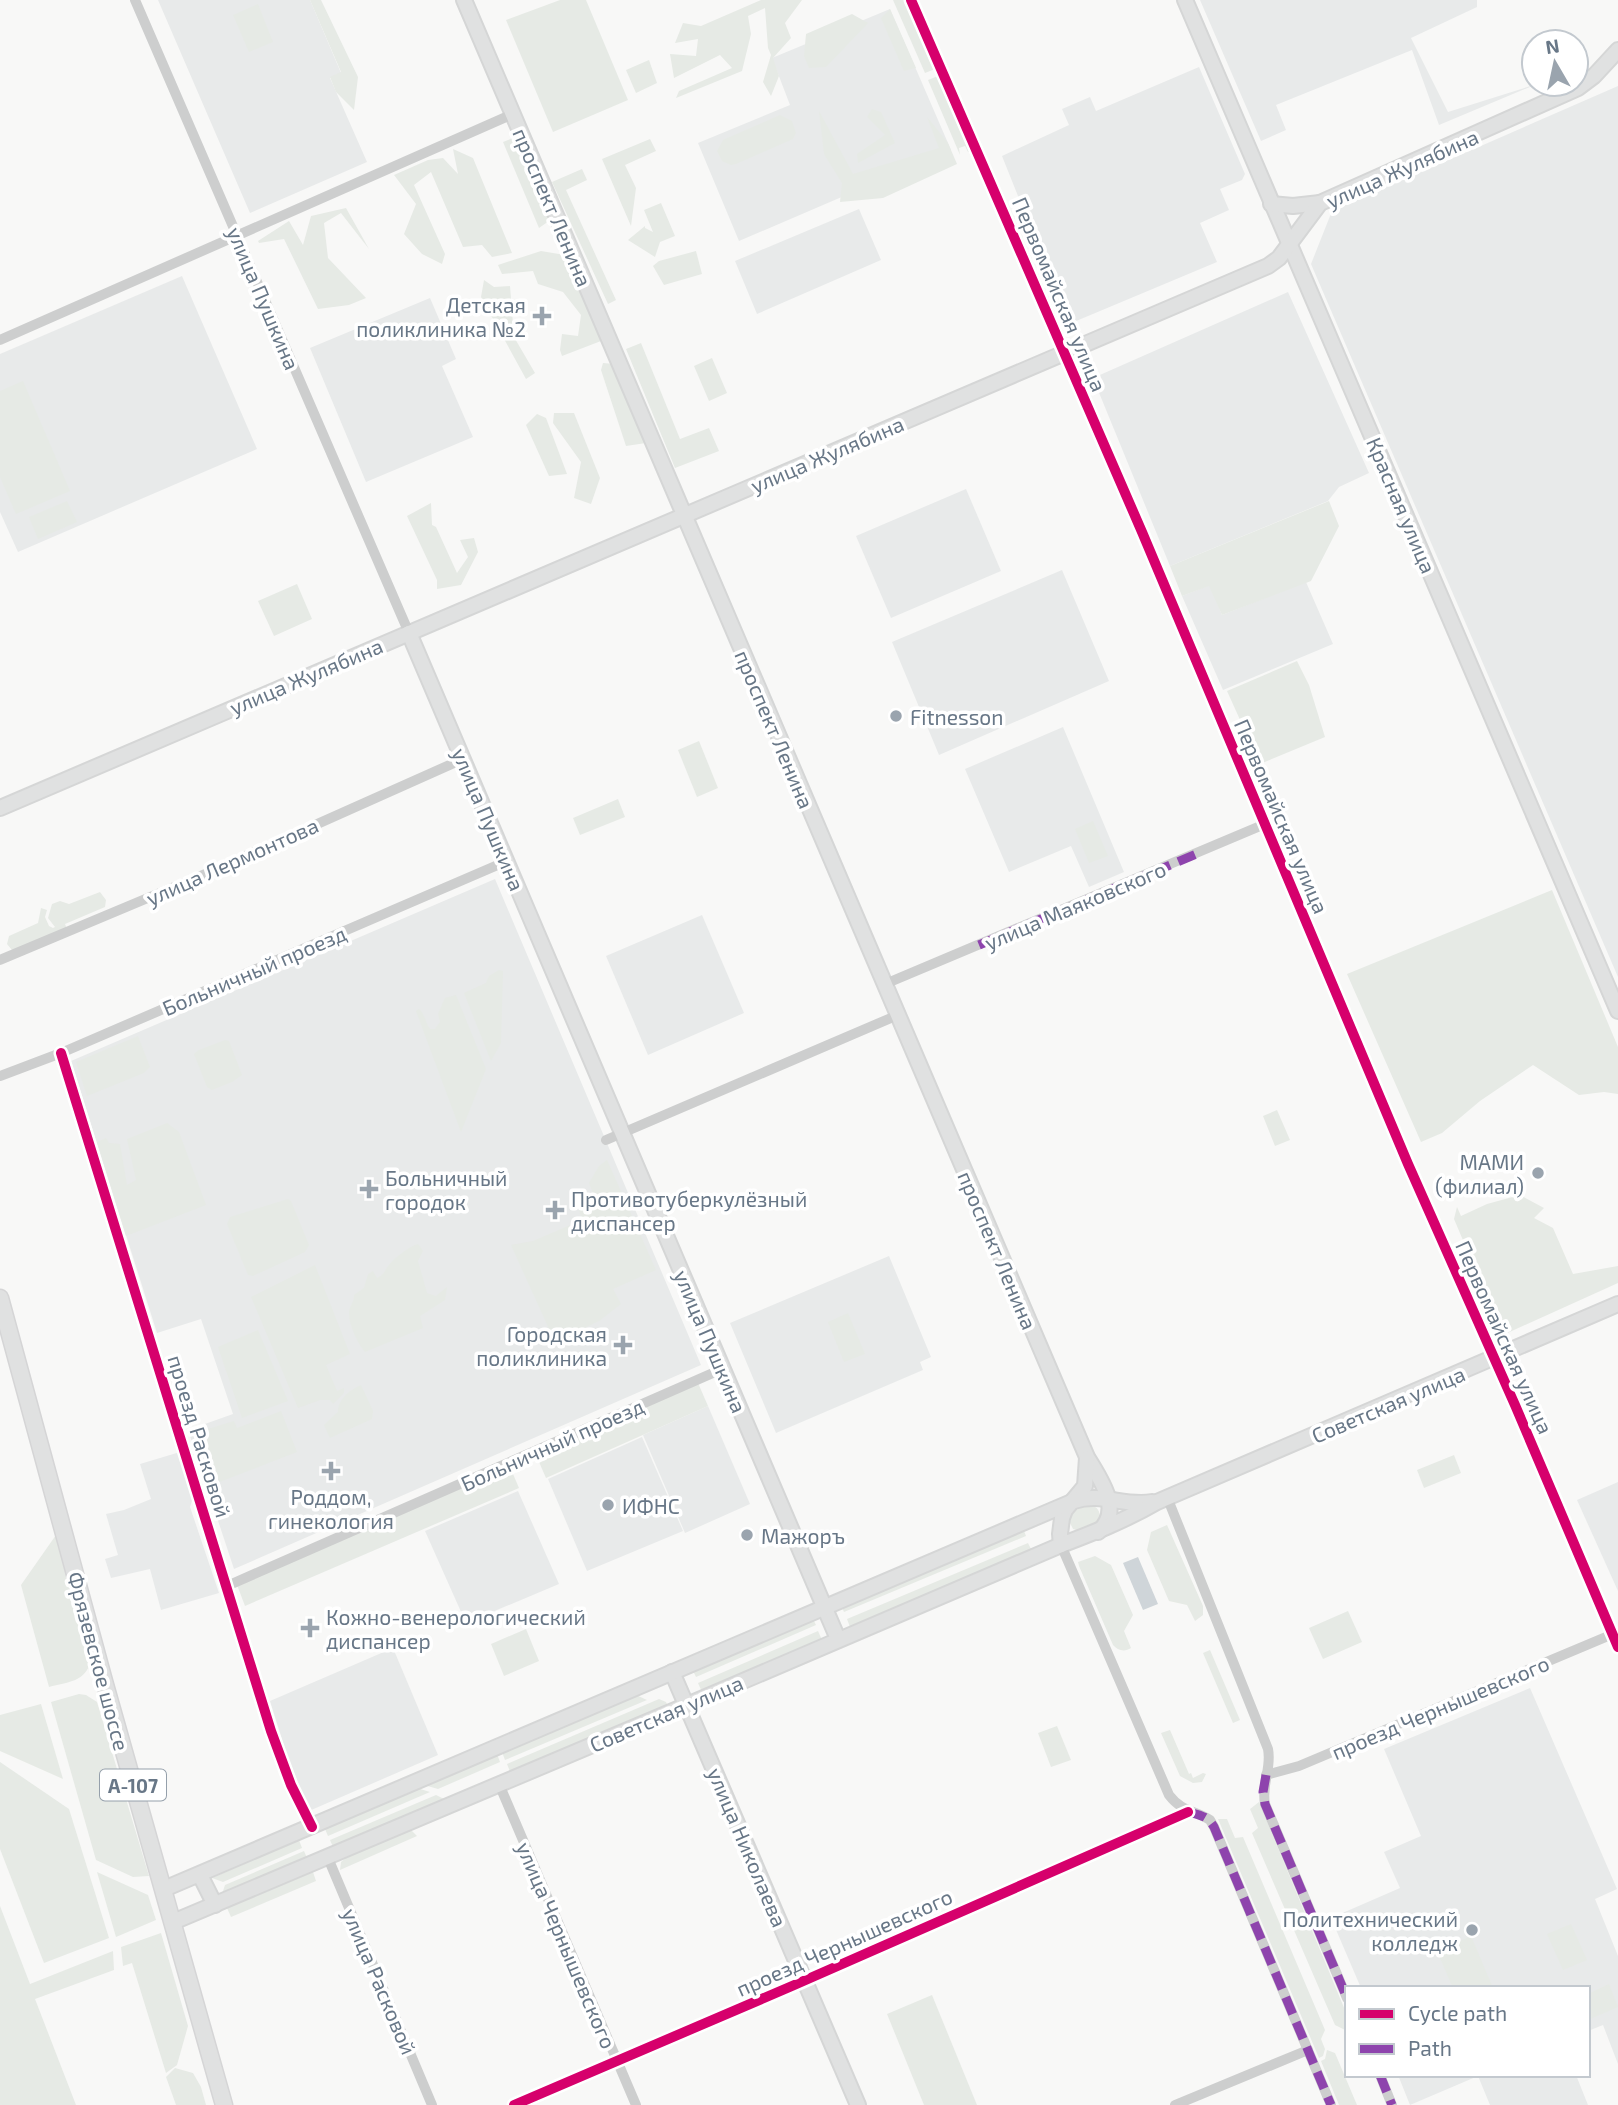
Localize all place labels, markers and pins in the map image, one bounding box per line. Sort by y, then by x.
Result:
place label: Детская поликлиника №2 [356,292,526,341]
marker: Детская поликлиника №2 [532,306,552,326]
place label: Fitnesson [910,704,1003,729]
marker: Fitnesson [888,708,904,724]
place label: МАМИ (филиал) [1435,1149,1524,1198]
place label: Больничный городок [385,1165,507,1214]
marker: МАМИ (филиал) [1530,1165,1546,1181]
marker: Больничный городок [359,1179,379,1199]
place label: Противотуберкулёзный диспансер [571,1186,807,1235]
marker: Противотуберкулёзный диспансер [545,1200,565,1220]
place label: Городская поликлиника [476,1321,607,1370]
marker: Городская поликлиника [613,1335,633,1355]
marker: Роддом, гинекология [321,1461,341,1481]
place label: Роддом, гинекология [268,1484,394,1533]
place label: ИФНС [622,1493,680,1518]
marker: ИФНС [600,1497,616,1513]
place label: Мажоръ [761,1523,845,1548]
marker: Мажоръ [739,1527,755,1543]
place label: Кожно-венерологический диспансер [326,1604,586,1653]
marker: Кожно-венерологический диспансер [300,1618,320,1638]
place label: Политехнический колледж [1282,1906,1458,1955]
marker: Политехнический колледж [1464,1922,1480,1938]

